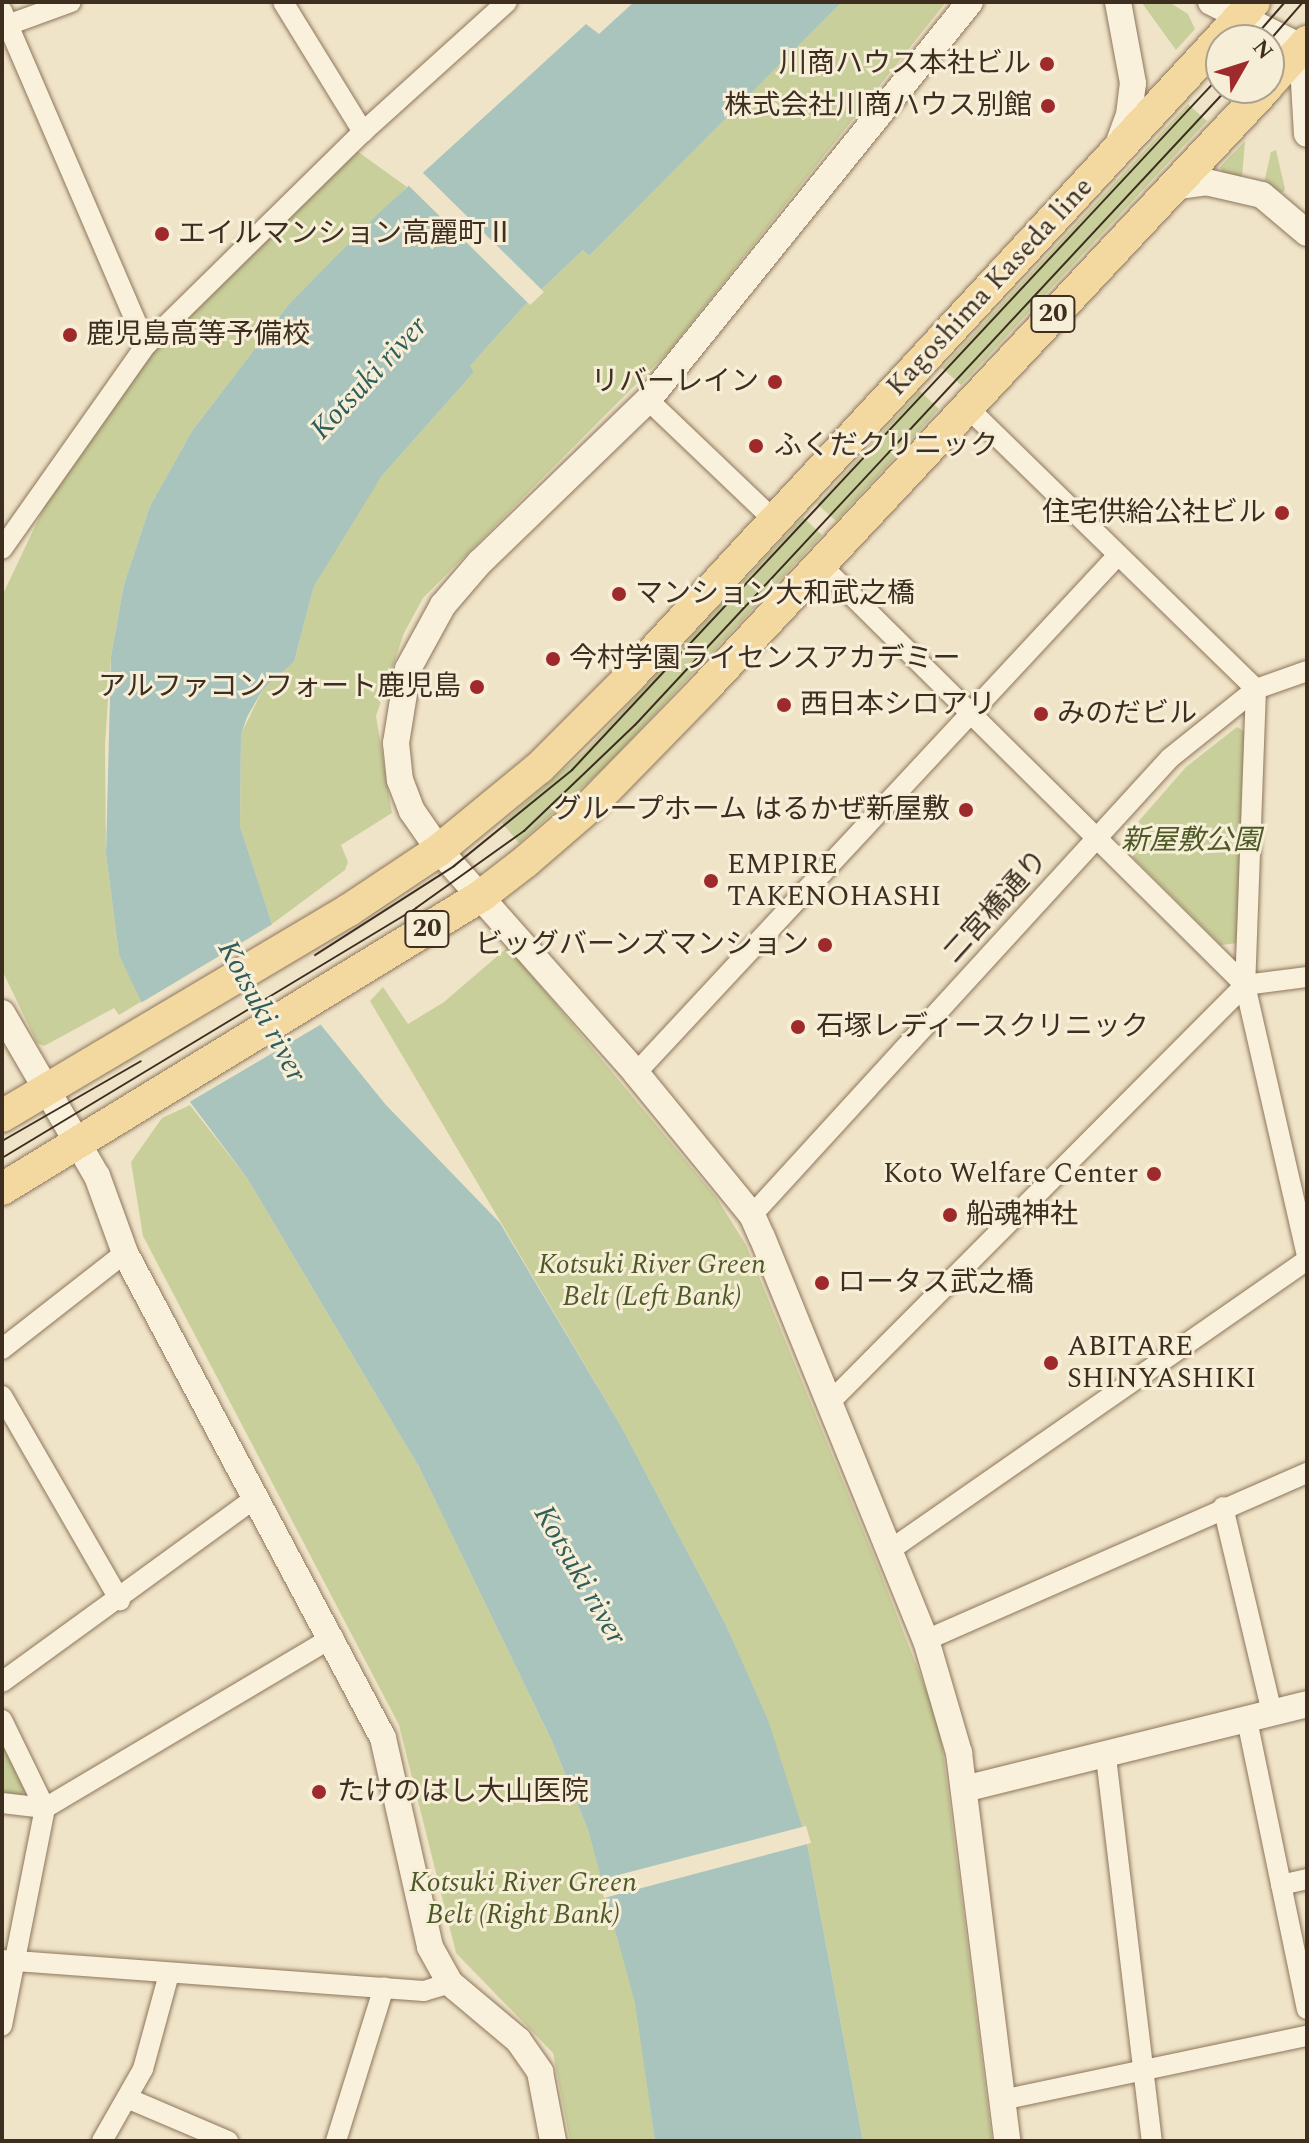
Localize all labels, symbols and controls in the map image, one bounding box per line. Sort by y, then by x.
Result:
north arrow [1205,24,1285,104]
text: N [1244,32,1281,67]
place label: 川商ハウス本社ビル [779,47,1031,81]
marker: 川商ハウス本社ビル [1038,55,1056,73]
place label: 株式会社川商ハウス別館 [724,89,1032,123]
marker: 株式会社川商ハウス別館 [1039,97,1057,115]
street label: Kagoshima Kaseda line [880,171,1100,403]
place label: エイルマンション高麗町Ⅱ [178,217,514,251]
marker: エイルマンション高麗町Ⅱ [153,225,171,243]
road number: 20 [1029,292,1077,336]
water label: Kotsuki river [303,309,435,447]
place label: 鹿児島高等予備校 [86,318,310,352]
marker: 鹿児島高等予備校 [61,326,79,344]
place label: リバーレイン [591,365,759,399]
marker: リバーレイン [766,373,784,391]
place label: ふくだクリニック [774,429,998,463]
marker: ふくだクリニック [745,435,767,457]
place label: 住宅供給公社ビル [1042,496,1266,530]
marker: 住宅供給公社ビル [1273,504,1291,522]
place label: マンション大和武之橋 [635,577,915,611]
marker: マンション大和武之橋 [610,585,628,603]
place label: 今村学園ライセンスアカデミー [569,642,961,676]
marker: 今村学園ライセンスアカデミー [544,650,562,668]
place label: アルファコンフォート鹿児島 [97,670,461,704]
marker: アルファコンフォート鹿児島 [468,678,486,696]
place label: 西日本シロアリ [800,688,996,722]
marker: 西日本シロアリ [775,696,793,714]
place label: みのだビル [1057,697,1197,731]
marker: みのだビル [1032,705,1050,723]
place label: グループホーム はるかぜ新屋敷 [551,793,950,827]
marker: グループホーム はるかぜ新屋敷 [957,801,975,819]
park label: 新屋敷公園 [1121,824,1261,858]
street label: 二宮橋通り [937,844,1055,970]
place label: EMPIRE TAKENOHASHI [727,848,942,914]
marker: EMPIRE TAKENOHASHI [702,872,720,890]
road number: 20 [403,907,451,951]
place label: ビッグバーンズマンション [473,928,809,962]
water label: Kotsuki river [210,934,314,1088]
marker: ビッグバーンズマンション [816,936,834,954]
place label: 石塚レディースクリニック [816,1010,1152,1044]
marker: 石塚レディースクリニック [787,1016,809,1038]
place label: Koto Welfare Center [883,1157,1138,1191]
marker: Koto Welfare Center [1145,1165,1163,1183]
place label: 船魂神社 [966,1198,1078,1232]
marker: 船魂神社 [941,1206,959,1224]
park label: Kotsuki River Green Belt (Left Bank) [538,1248,766,1314]
place label: ロータス武之橋 [838,1266,1034,1300]
marker: ロータス武之橋 [813,1274,831,1292]
place label: ABITARE SHINYASHIKI [1067,1330,1256,1396]
marker: ABITARE SHINYASHIKI [1042,1354,1060,1372]
water label: Kotsuki river [526,1499,634,1651]
place label: たけのはし大山医院 [337,1775,589,1809]
marker: たけのはし大山医院 [308,1781,330,1803]
park label: Kotsuki River Green Belt (Right Bank) [409,1866,637,1932]

